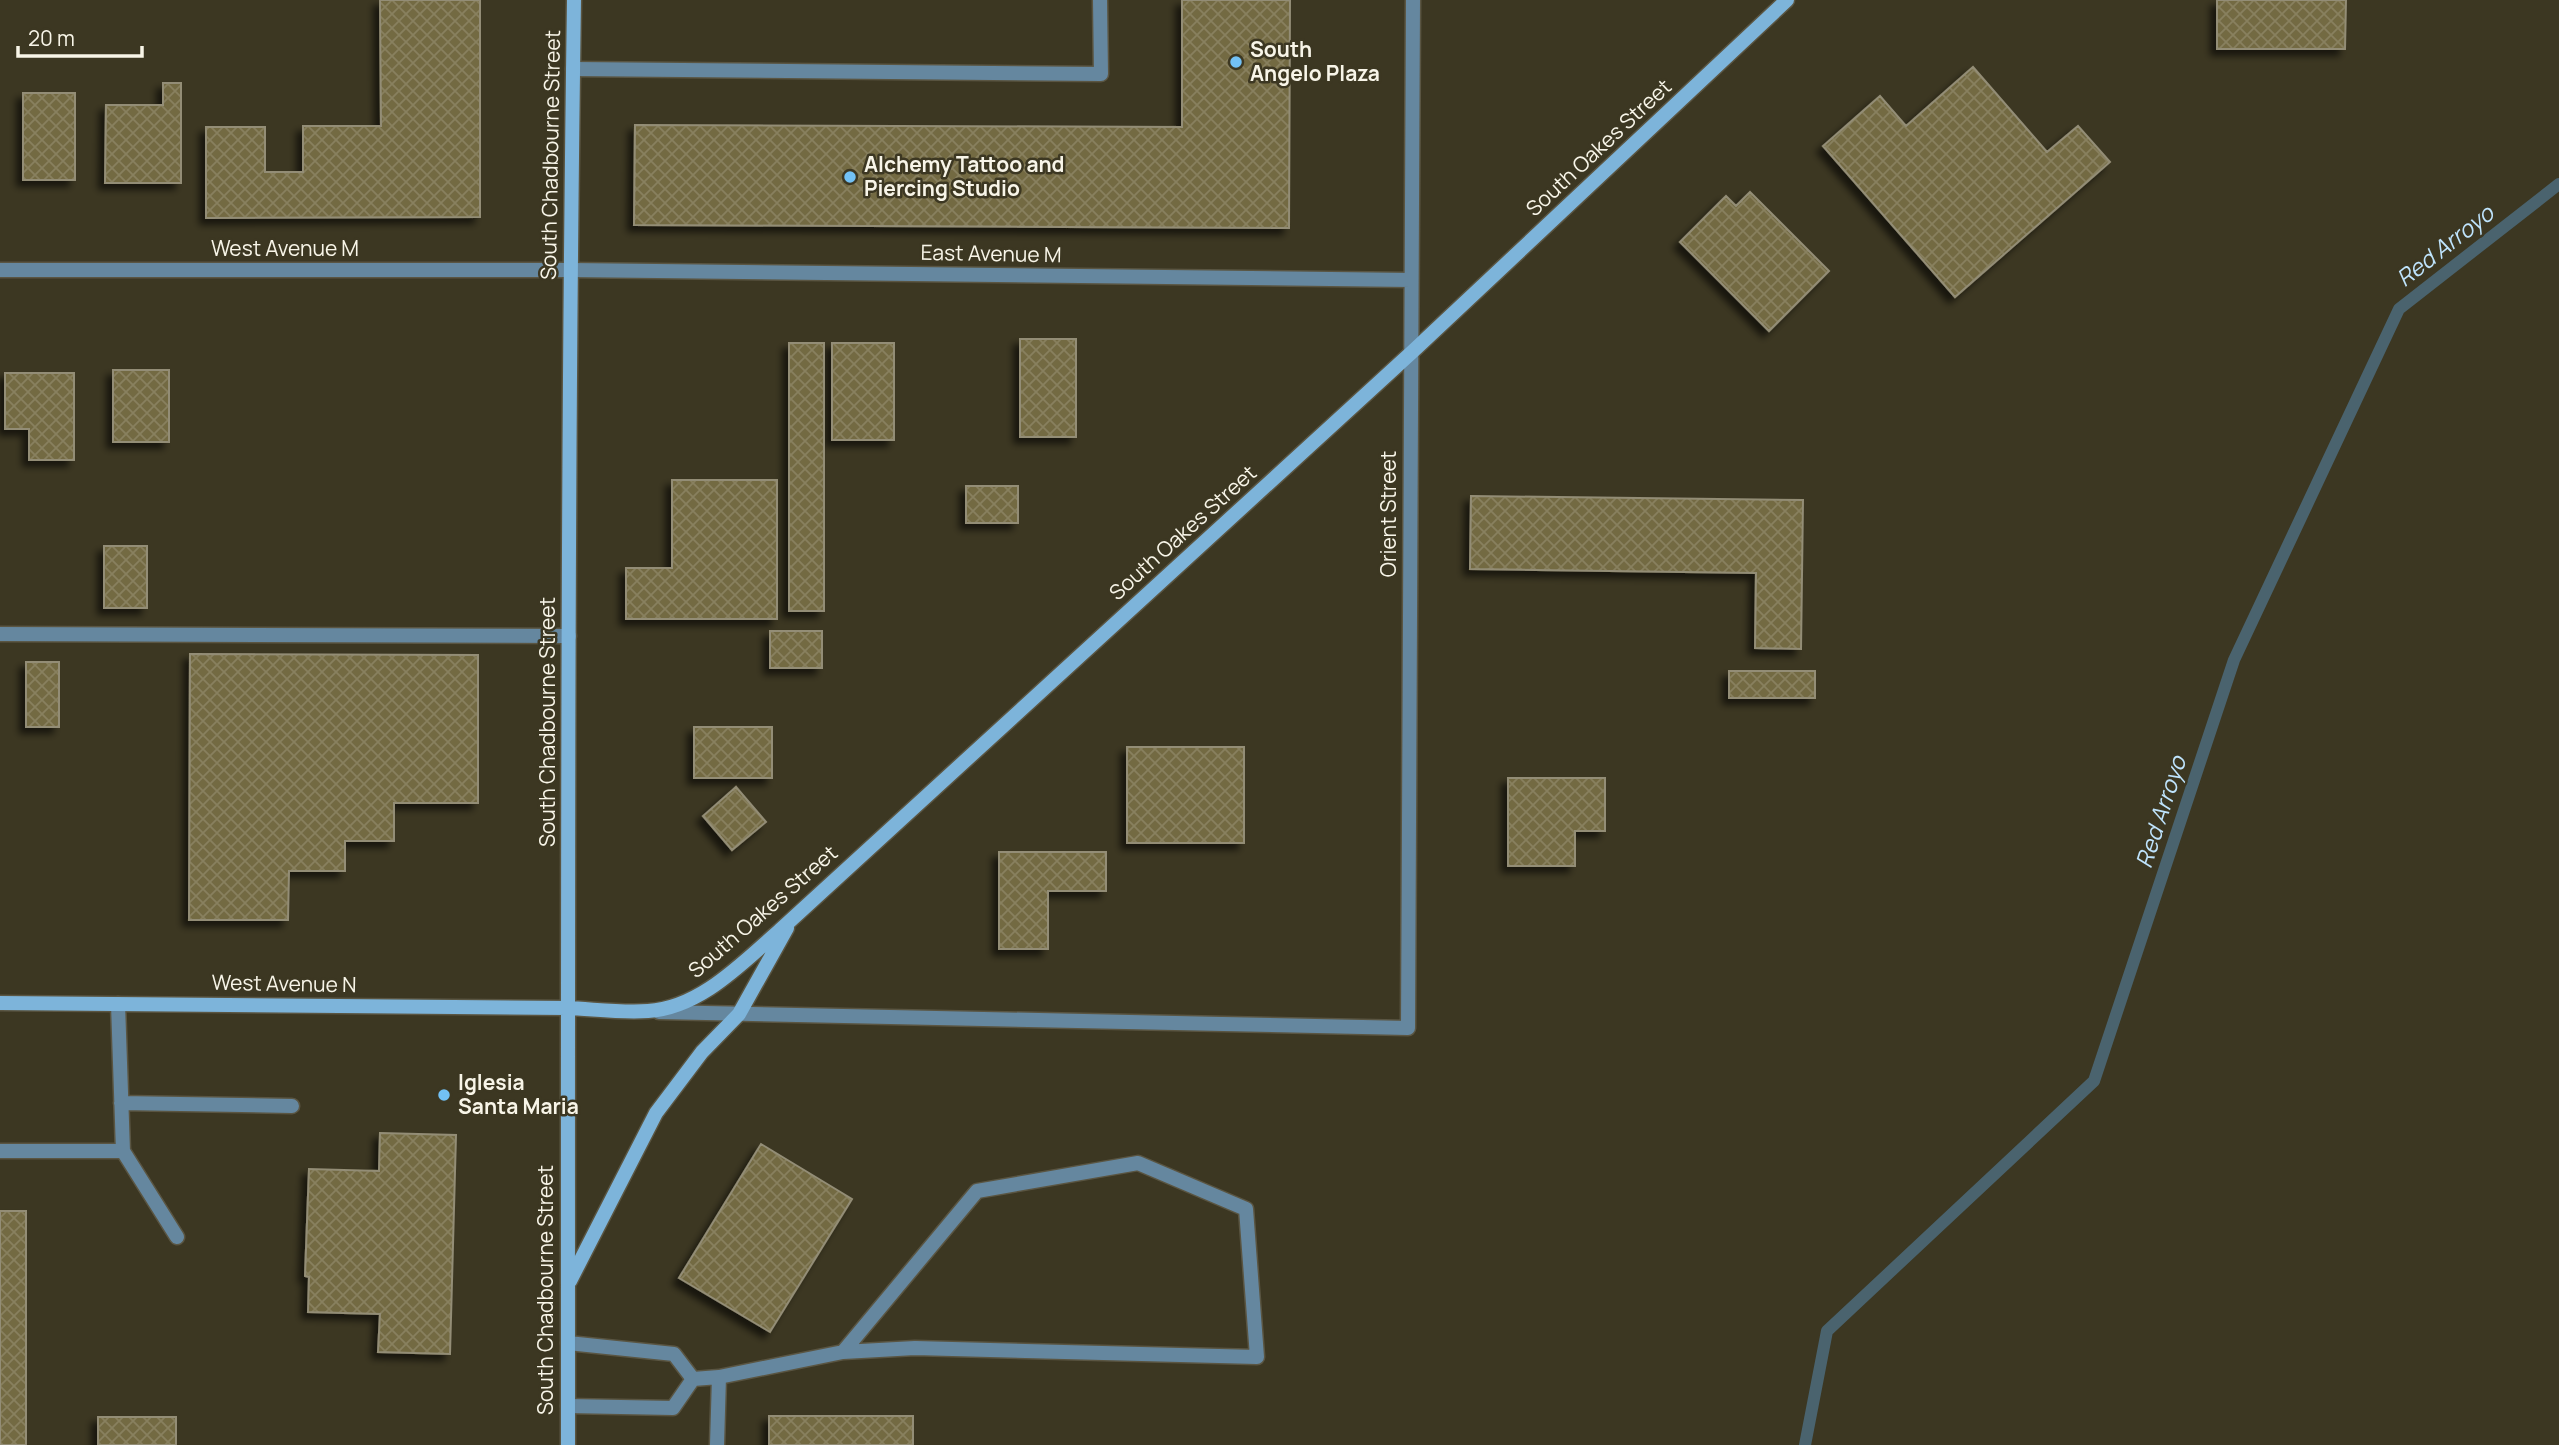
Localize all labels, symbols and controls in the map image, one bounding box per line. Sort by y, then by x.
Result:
scale bar [18,14,142,58]
text: 20 m [28,24,75,52]
street label: South Chadbourne Street [534,30,566,280]
place label: South Angelo Plaza [1250,35,1380,87]
marker: South Angelo Plaza [1228,54,1244,70]
street label: South Oakes Street [1520,73,1677,222]
place label: Alchemy Tattoo and Piercing Studio [864,150,1064,202]
marker: Alchemy Tattoo and Piercing Studio [842,169,858,185]
water label: Red Arroyo [2389,196,2501,293]
street label: West Avenue M [211,234,359,262]
street label: East Avenue M [920,238,1062,268]
street label: Orient Street [1374,451,1402,577]
street label: South Oakes Street [1103,459,1262,606]
street label: South Chadbourne Street [533,597,561,847]
water label: Red Arroyo [2127,750,2194,872]
street label: South Oakes Street [682,839,843,984]
street label: West Avenue N [211,968,357,998]
place label: Iglesia Santa Maria [458,1068,579,1120]
marker: Iglesia Santa Maria [436,1087,452,1103]
street label: South Chadbourne Street [531,1165,559,1415]

